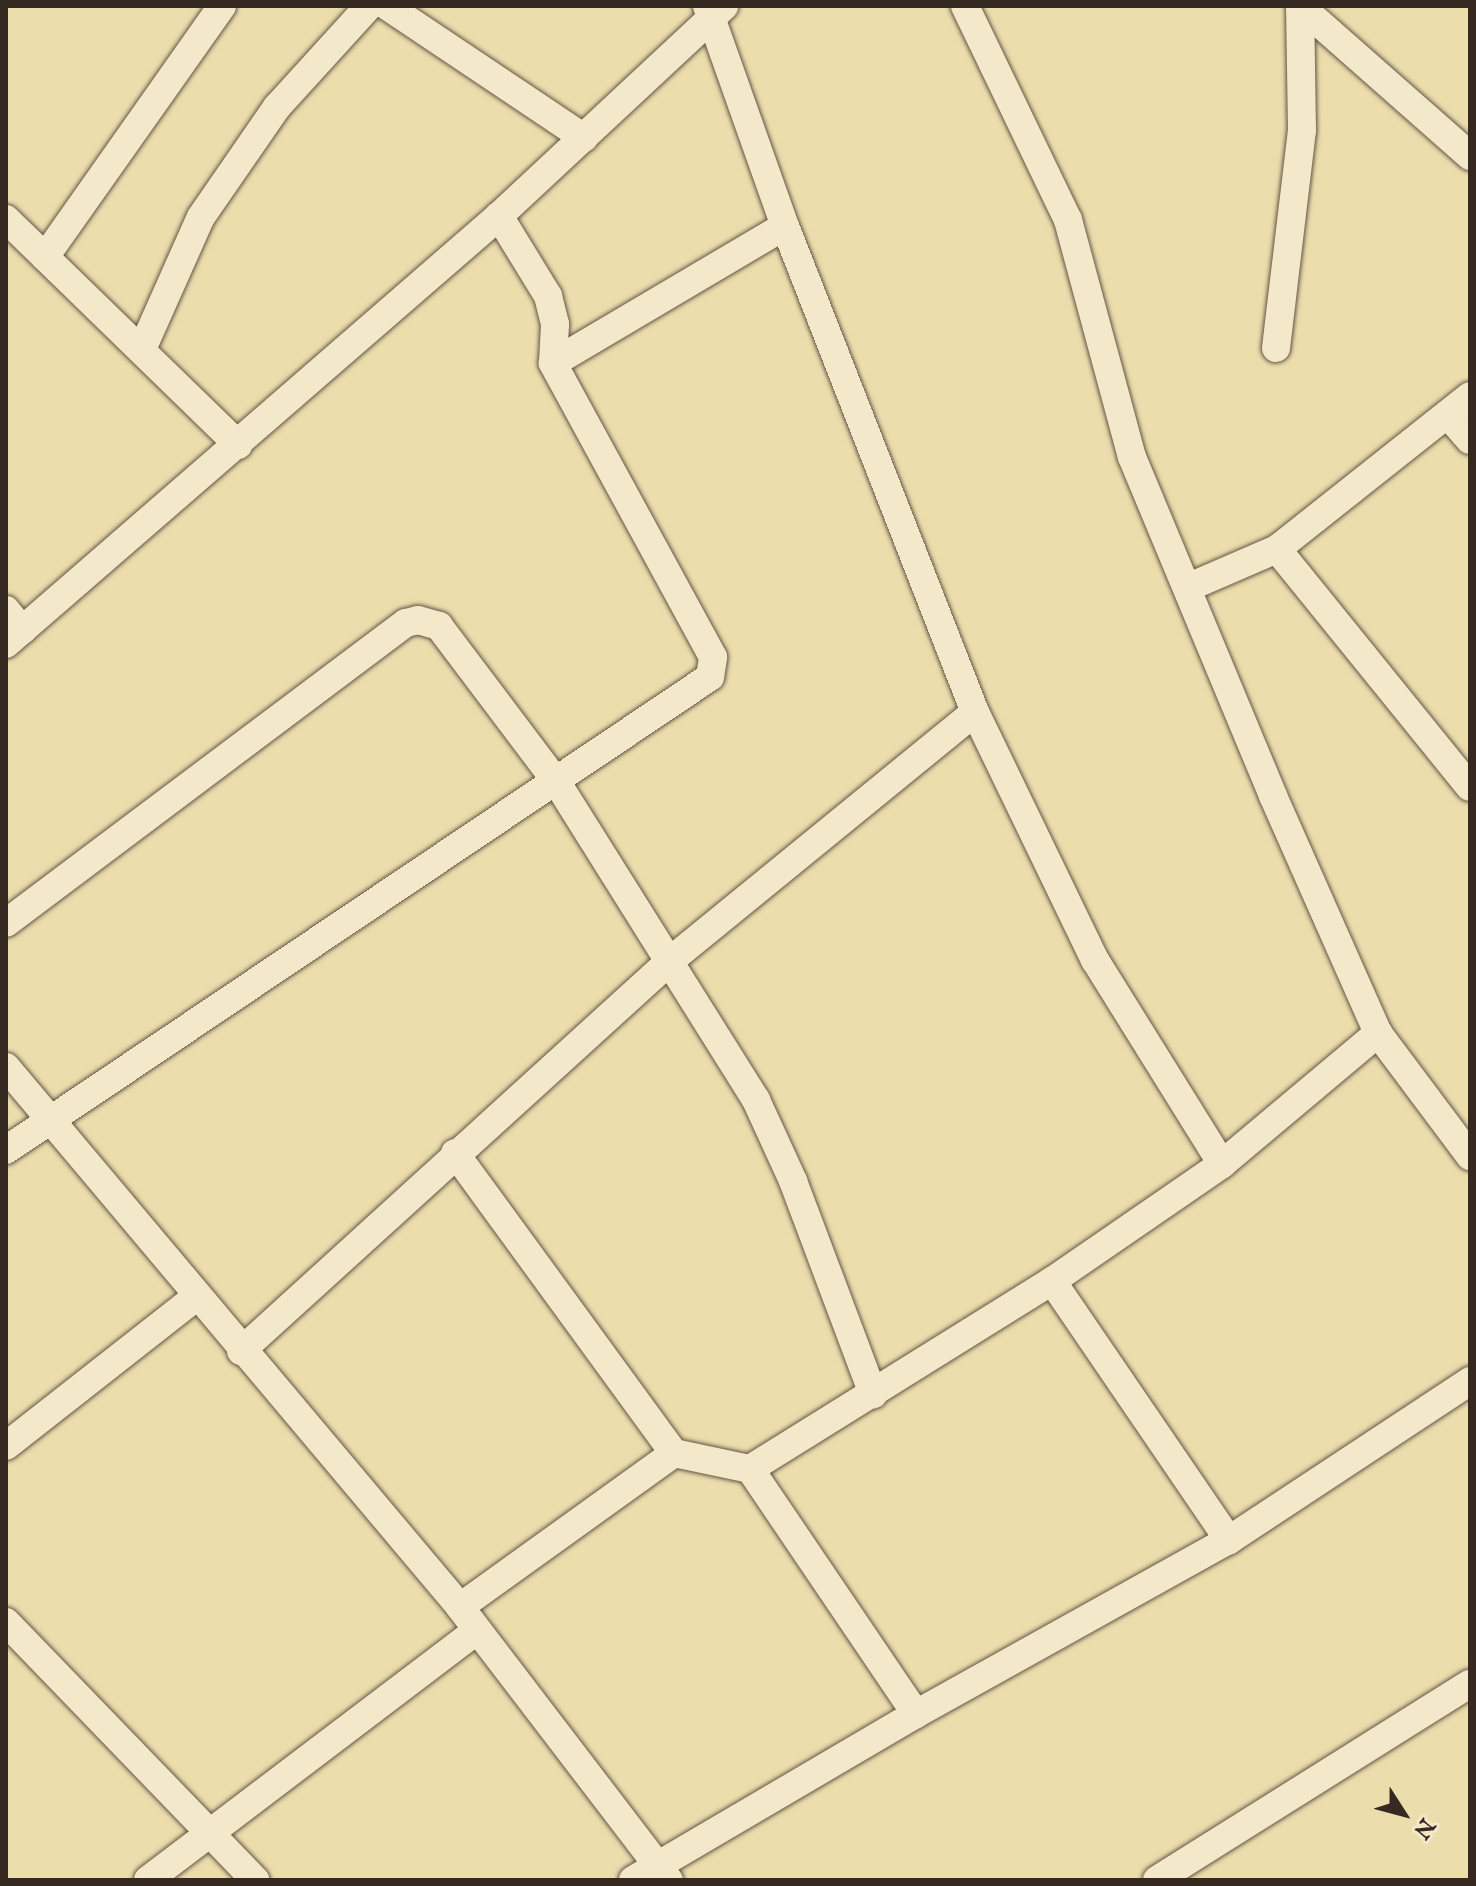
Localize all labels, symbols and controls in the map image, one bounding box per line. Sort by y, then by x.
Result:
north arrow [1364,1774,1444,1854]
text: N [1406,1812,1440,1844]

